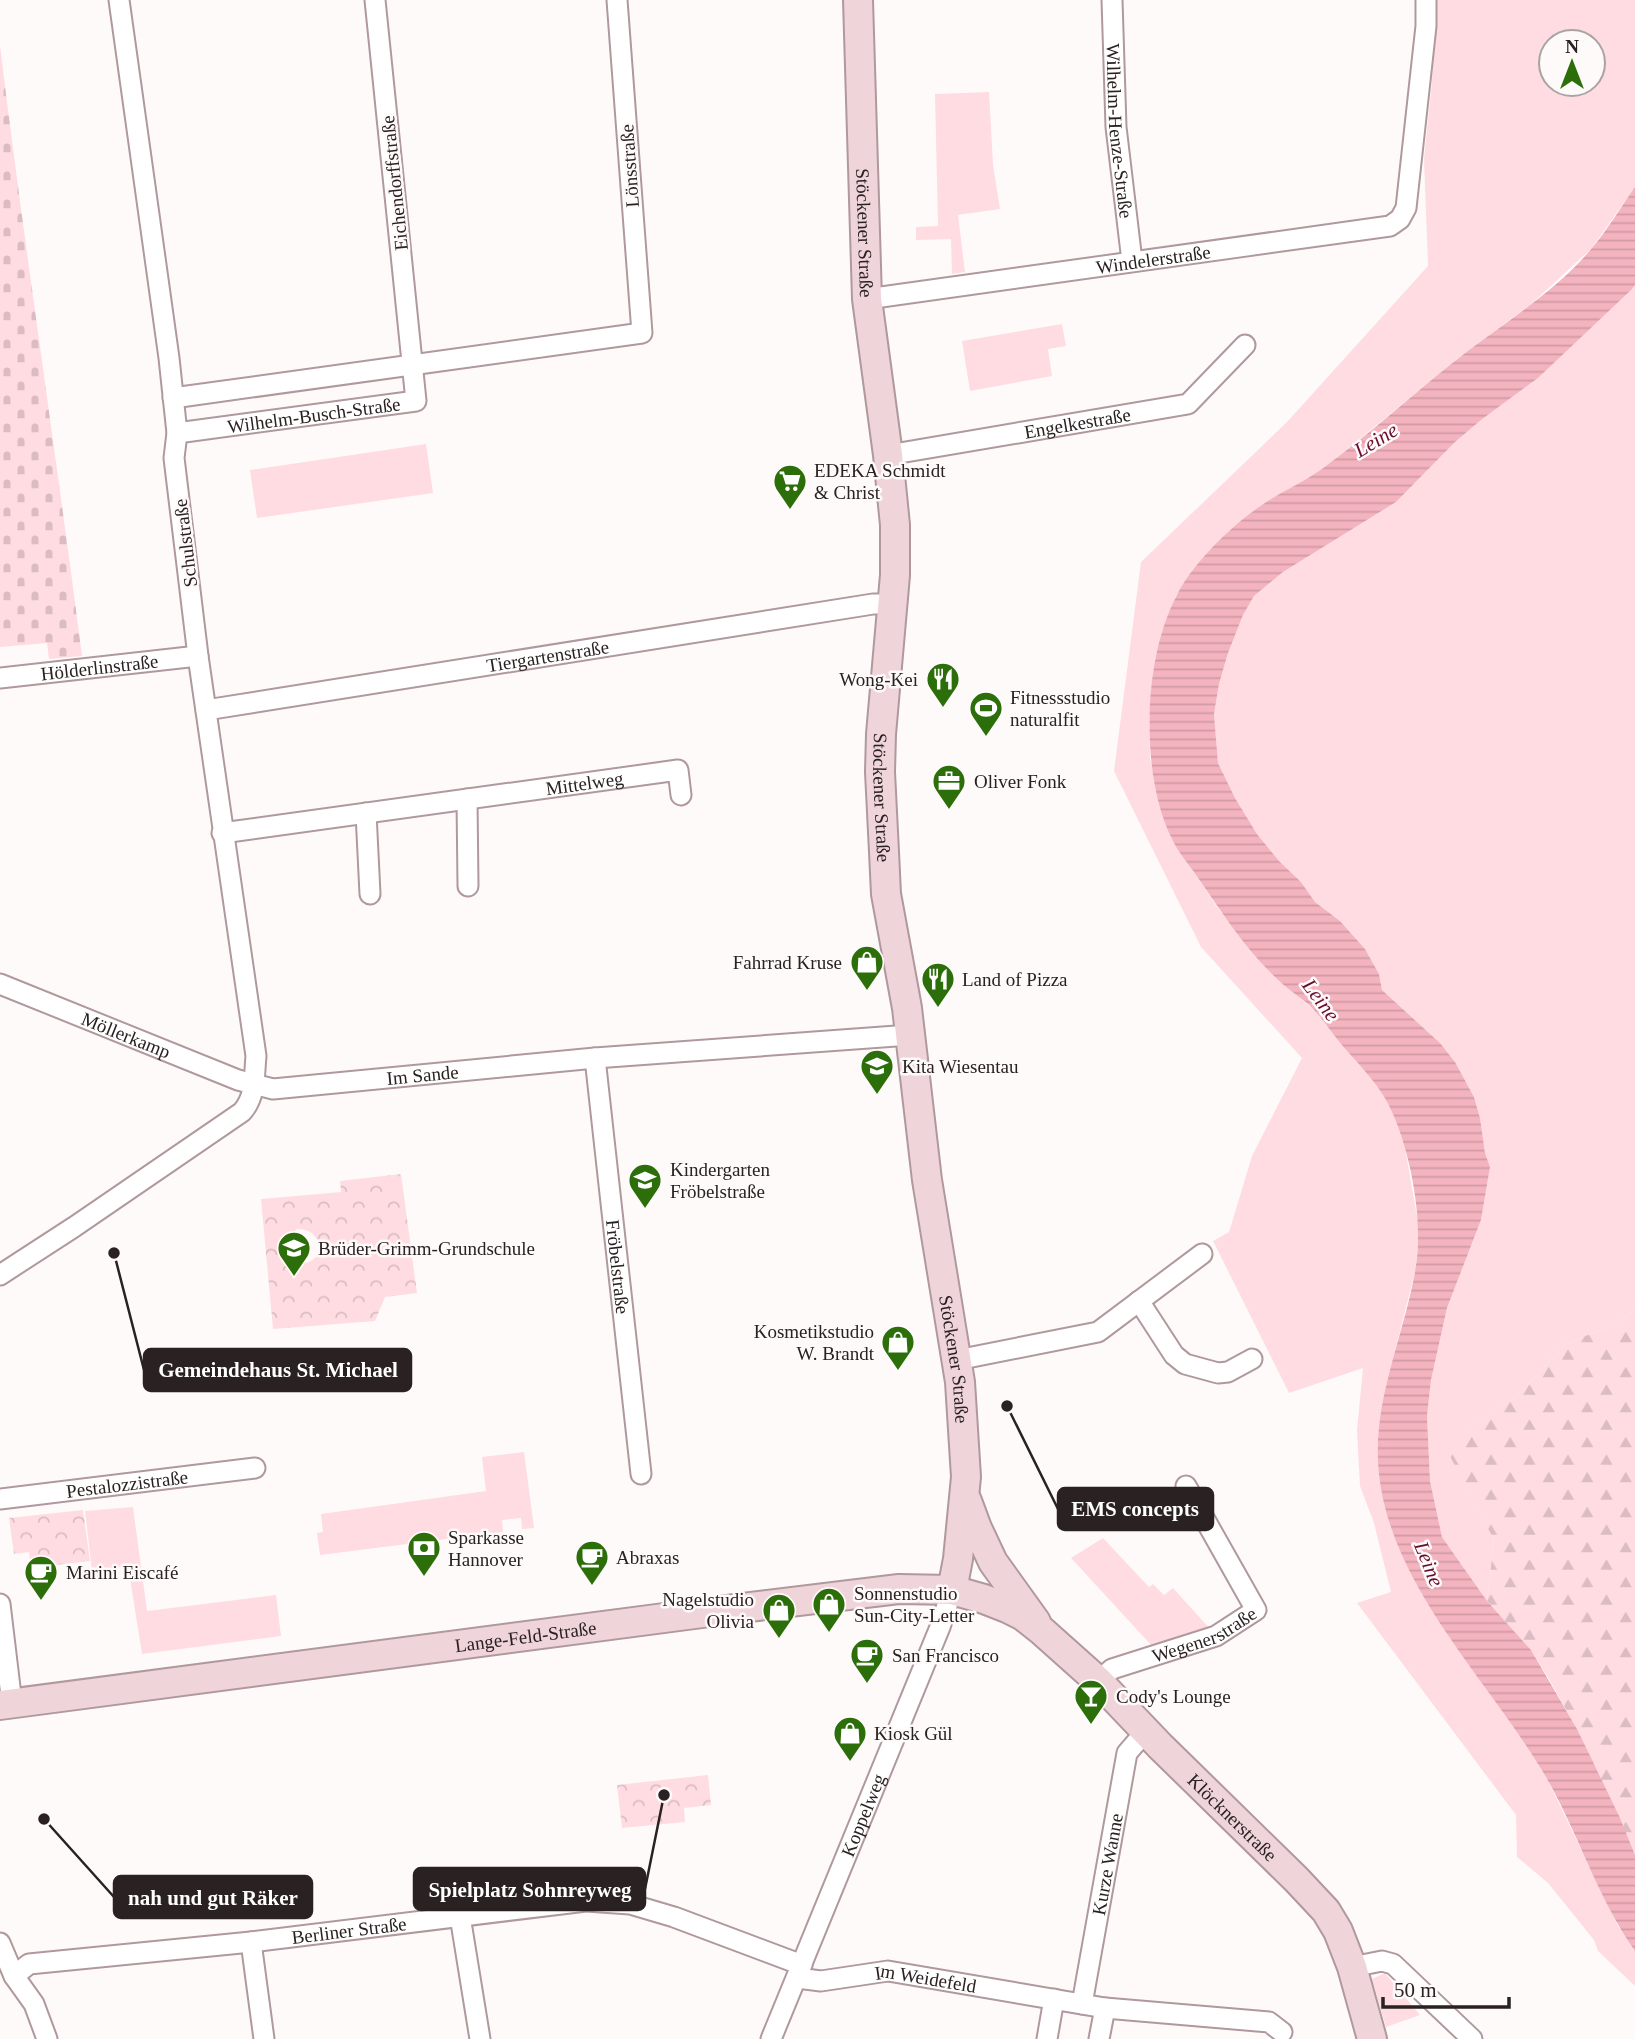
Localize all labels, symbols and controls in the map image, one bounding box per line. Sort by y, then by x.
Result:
north arrow [1537,28,1607,98]
text: N [1565,36,1579,57]
street label: Wilhelm-Henze-Straße [1102,43,1137,219]
street label: Eichendorffstraße [377,114,412,252]
street label: Lönsstraße [616,124,643,208]
street label: Stöckener Straße [852,168,877,298]
street label: Windelerstraße [1095,241,1212,278]
street label: Wilhelm-Busch-Straße [226,393,402,437]
street label: Engelkestraße [1023,404,1132,443]
water label: Leine [1349,418,1402,463]
place label: EDEKA Schmidt & Christ [814,460,946,503]
supermarket icon: EDEKA Schmidt & Christ [771,462,809,511]
street label: Schulstraße [170,498,201,588]
street label: Tiergartenstraße [485,636,610,676]
street label: Hölderlinstraße [40,650,159,684]
restaurant icon: Wong-Kei [924,660,962,709]
place label: Wong-Kei [839,669,918,690]
place label: Fitnessstudio naturalfit [1010,687,1110,730]
sports icon: Fitnessstudio naturalfit [967,689,1005,738]
street label: Stöckener Straße [869,733,894,863]
office icon: Oliver Fonk [930,762,968,811]
street label: Mittelweg [544,768,625,799]
place label: Oliver Fonk [974,771,1067,792]
shop icon: Fahrrad Kruse [848,943,886,992]
place label: Fahrrad Kruse [733,952,842,973]
restaurant icon: Land of Pizza [919,960,957,1009]
place label: Land of Pizza [962,969,1068,990]
water label: Leine [1297,973,1345,1026]
street label: Möllerkamp [78,1008,173,1063]
school or university icon: Kita Wiesentau [858,1047,896,1096]
place label: Kita Wiesentau [902,1056,1019,1077]
street label: Im Sande [386,1061,460,1089]
place label: Kindergarten Fröbelstraße [670,1159,770,1202]
school or university icon: Kindergarten Fröbelstraße [626,1161,664,1210]
street label: Fröbelstraße [602,1218,633,1315]
school or university icon: Brüder-Grimm-Grundschule [275,1229,313,1278]
place label: Brüder-Grimm-Grundschule [318,1238,535,1259]
street label: Stöckener Straße [935,1293,973,1424]
place label: Kosmetikstudio W. Brandt [754,1321,875,1364]
shop icon: Kosmetikstudio W. Brandt [879,1323,917,1372]
callout: Gemeindehaus St. Michael [144,1349,411,1391]
text: Gemeindehaus St. Michael [158,1358,398,1382]
street label: Pestalozzistraße [65,1466,189,1502]
callout: EMS concepts [1058,1488,1213,1530]
text: EMS concepts [1071,1497,1199,1521]
place label: Sparkasse Hannover [448,1527,524,1570]
bank icon: Sparkasse Hannover [405,1529,443,1578]
water label: Leine [1409,1537,1449,1590]
cafe icon: Abraxas [573,1538,611,1587]
place label: Abraxas [616,1547,679,1568]
cafe icon: Marini Eiscafé [22,1553,60,1602]
place label: Marini Eiscafé [66,1562,178,1583]
place label: Sonnenstudio Sun-City-Letter [854,1583,975,1626]
shop icon: Sonnenstudio Sun-City-Letter [810,1585,848,1634]
place label: Nagelstudio Olivia [662,1589,755,1632]
shop icon: Nagelstudio Olivia [760,1591,798,1640]
street label: Wegenerstraße [1149,1603,1260,1667]
street label: Lange-Feld-Straße [454,1617,598,1656]
cafe icon: San Francisco [848,1636,886,1685]
place label: San Francisco [892,1645,999,1666]
bar icon: Cody's Lounge [1072,1677,1110,1726]
place label: Cody's Lounge [1116,1686,1231,1707]
shop icon: Kiosk Gül [831,1714,869,1763]
place label: Kiosk Gül [874,1723,953,1744]
street label: Klöcknerstraße [1183,1769,1281,1865]
street label: Koppelweg [837,1770,890,1860]
street label: Kurze Wanne [1088,1812,1127,1917]
callout: Spielplatz Sohnreyweg [414,1868,645,1910]
callout: nah und gut Räker [114,1876,312,1918]
text: Spielplatz Sohnreyweg [428,1878,632,1902]
text: nah und gut Räker [128,1886,298,1910]
street label: Berliner Straße [290,1913,408,1948]
street label: Im Weidefeld [873,1960,979,1997]
scale bar [1383,1966,1509,2010]
text: 50 m [1394,1978,1437,2002]

